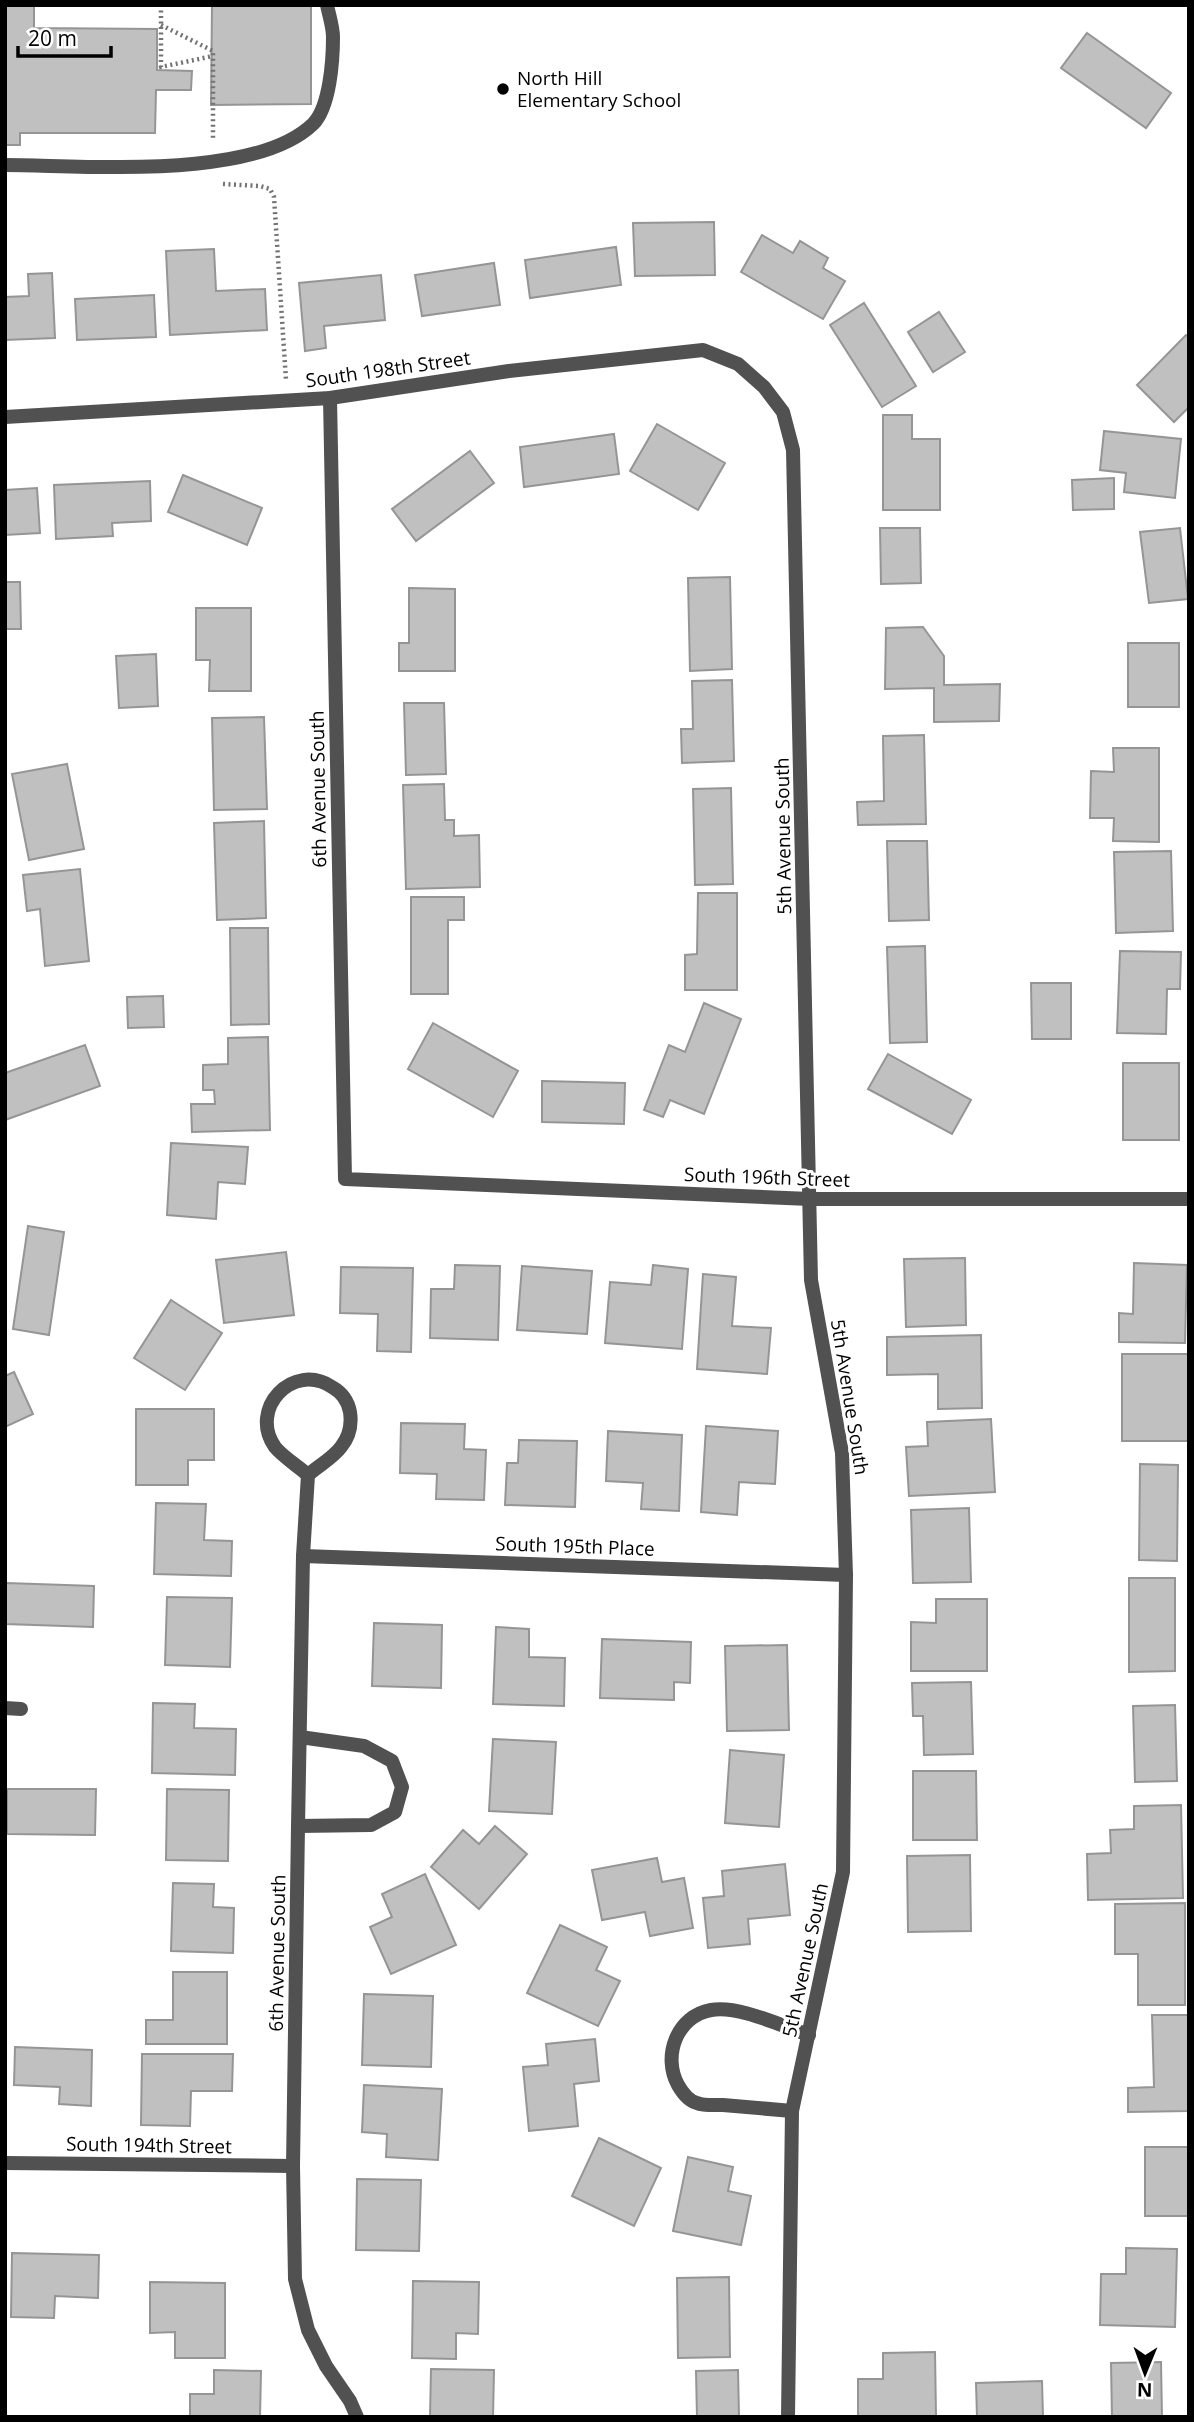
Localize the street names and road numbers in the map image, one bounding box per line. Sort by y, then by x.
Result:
street label: South 198th Street [304,345,472,393]
street label: 6th Avenue South [304,710,332,868]
street label: 5th Avenue South [769,757,797,915]
street label: South 196th Street [684,1161,851,1193]
street label: 5th Avenue South [825,1317,875,1477]
street label: South 195th Place [495,1530,655,1562]
street label: 6th Avenue South [263,1874,291,2032]
street label: 5th Avenue South [776,1880,834,2040]
street label: South 194th Street [66,2131,232,2159]

